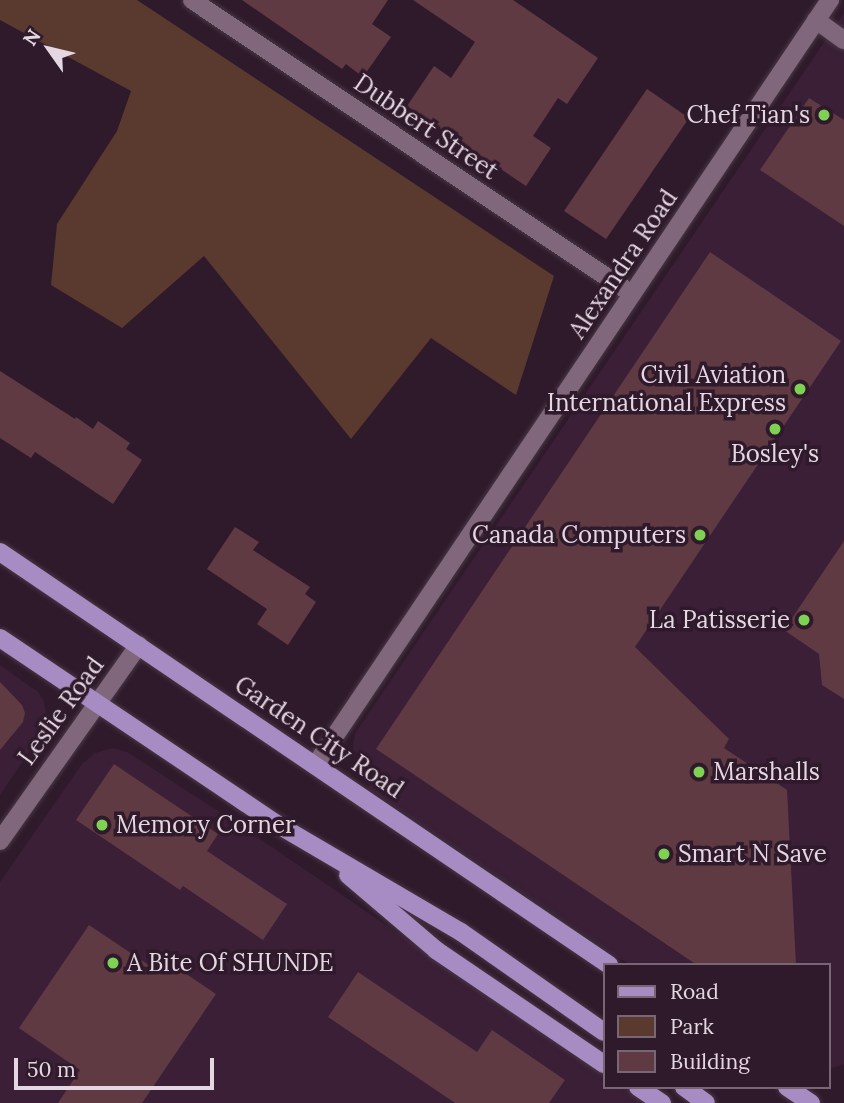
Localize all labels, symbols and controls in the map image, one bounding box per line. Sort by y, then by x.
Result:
north arrow [14,14,84,84]
text: N [18,24,46,50]
street label: Dubbert Street [349,68,503,186]
place label: Chef Tian's [687,101,810,129]
marker: Chef Tian's [816,107,832,123]
street label: Alexandra Road [563,184,683,344]
place label: Civil Aviation International Express [547,361,786,417]
marker: Civil Aviation International Express [792,381,808,397]
marker: Bosley's [767,421,783,437]
place label: Bosley's [731,440,819,468]
place label: Canada Computers [472,521,686,549]
marker: Canada Computers [692,527,708,543]
place label: La Patisserie [649,606,790,634]
marker: La Patisserie [796,612,812,628]
street label: Leslie Road [12,651,110,771]
street label: Garden City Road [229,670,409,804]
place label: Marshalls [713,758,820,786]
marker: Marshalls [691,764,707,780]
place label: Memory Corner [116,811,295,839]
marker: Memory Corner [94,817,110,833]
place label: Smart N Save [678,840,827,868]
marker: Smart N Save [656,846,672,862]
place label: A Bite Of SHUNDE [127,949,334,977]
marker: A Bite Of SHUNDE [105,955,121,971]
legend [602,963,830,1089]
text: Road [670,978,719,1005]
text: Park [670,1013,714,1040]
scale bar [18,1044,217,1088]
text: Building [670,1048,750,1075]
text: 50 m [27,1056,76,1083]

